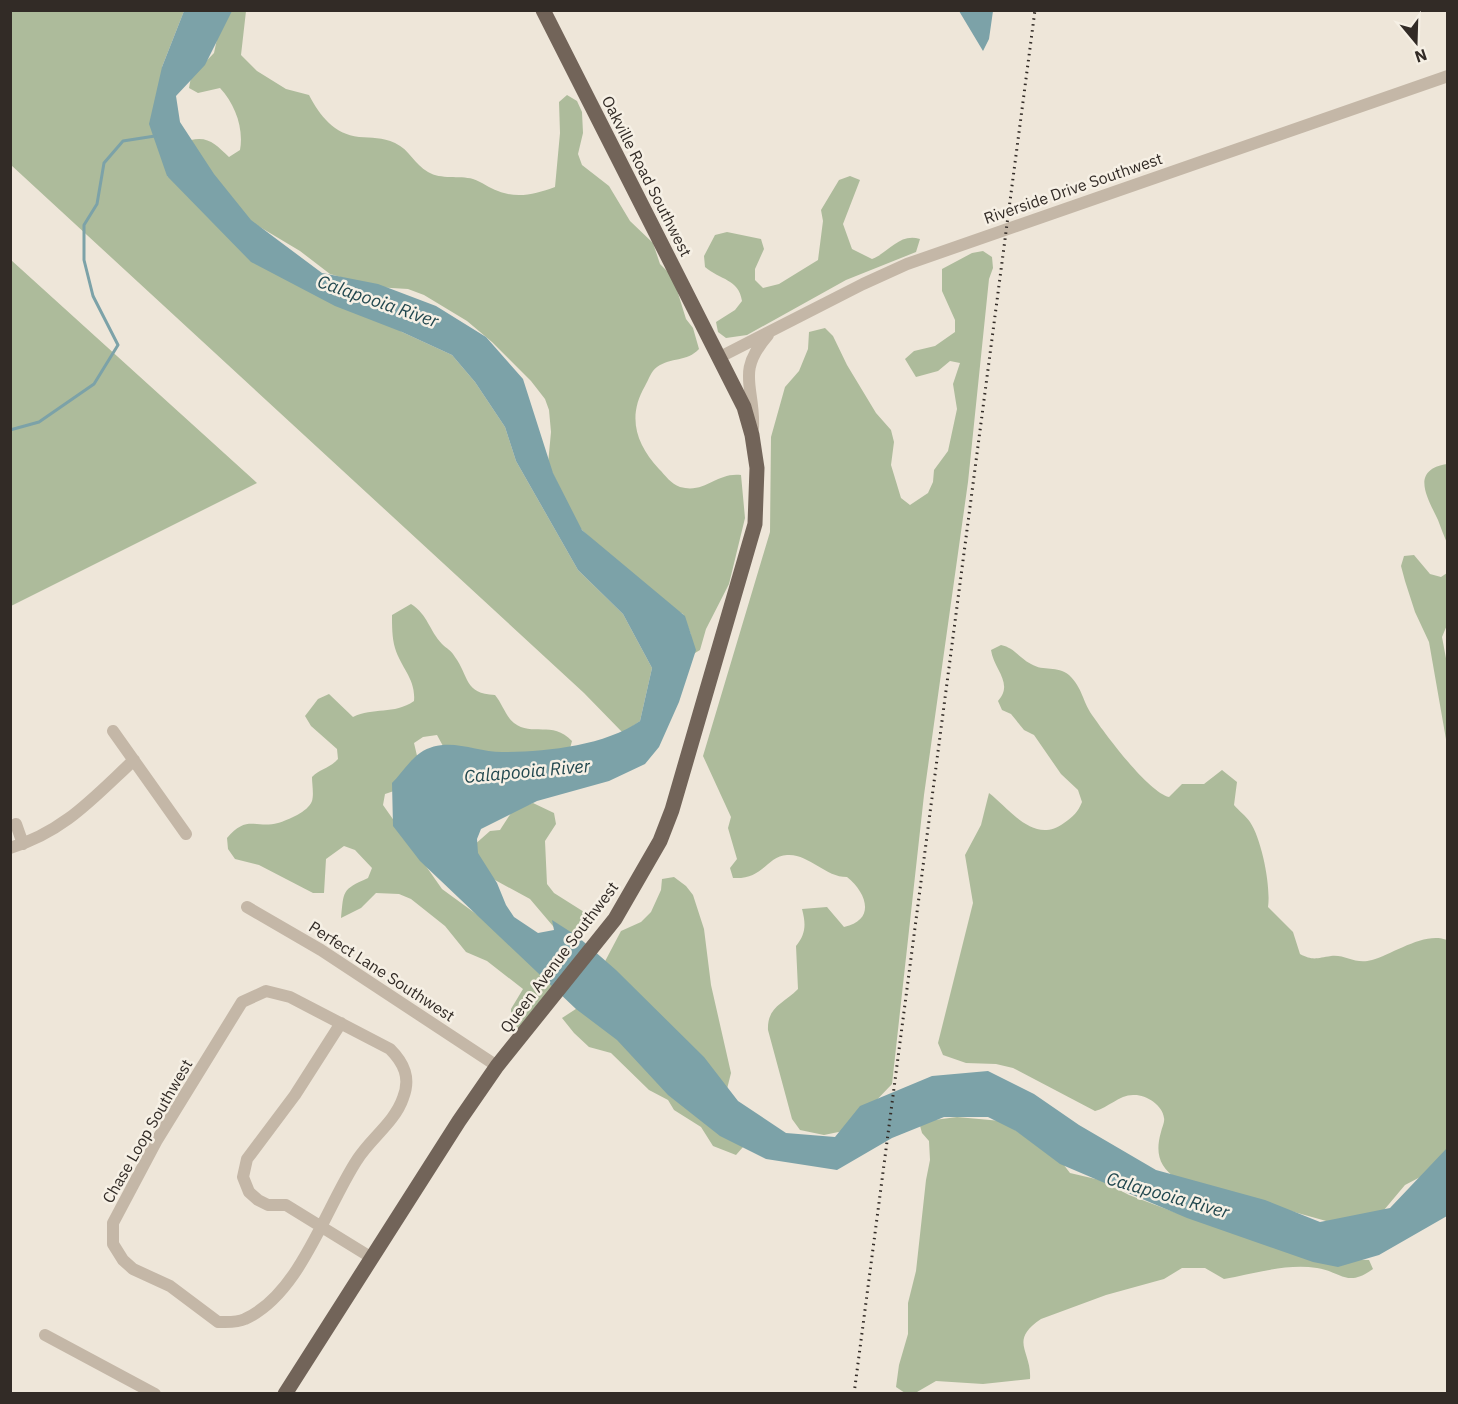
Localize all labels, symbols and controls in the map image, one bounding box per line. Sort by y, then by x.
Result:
north arrow [1386,12,1446,72]
text: N [1412,45,1430,68]
street label: Oakville Road Southwest [598,92,696,260]
street label: Riverside Drive Southwest [981,148,1165,228]
water label: Calapooia River [315,270,442,333]
water label: Calapooia River [463,754,591,788]
street label: Queen Avenue Southwest [496,877,622,1037]
street label: Perfect Lane Southwest [305,916,459,1026]
street label: Chase Loop Southwest [98,1055,196,1207]
water label: Calapooia River [1104,1167,1232,1224]

